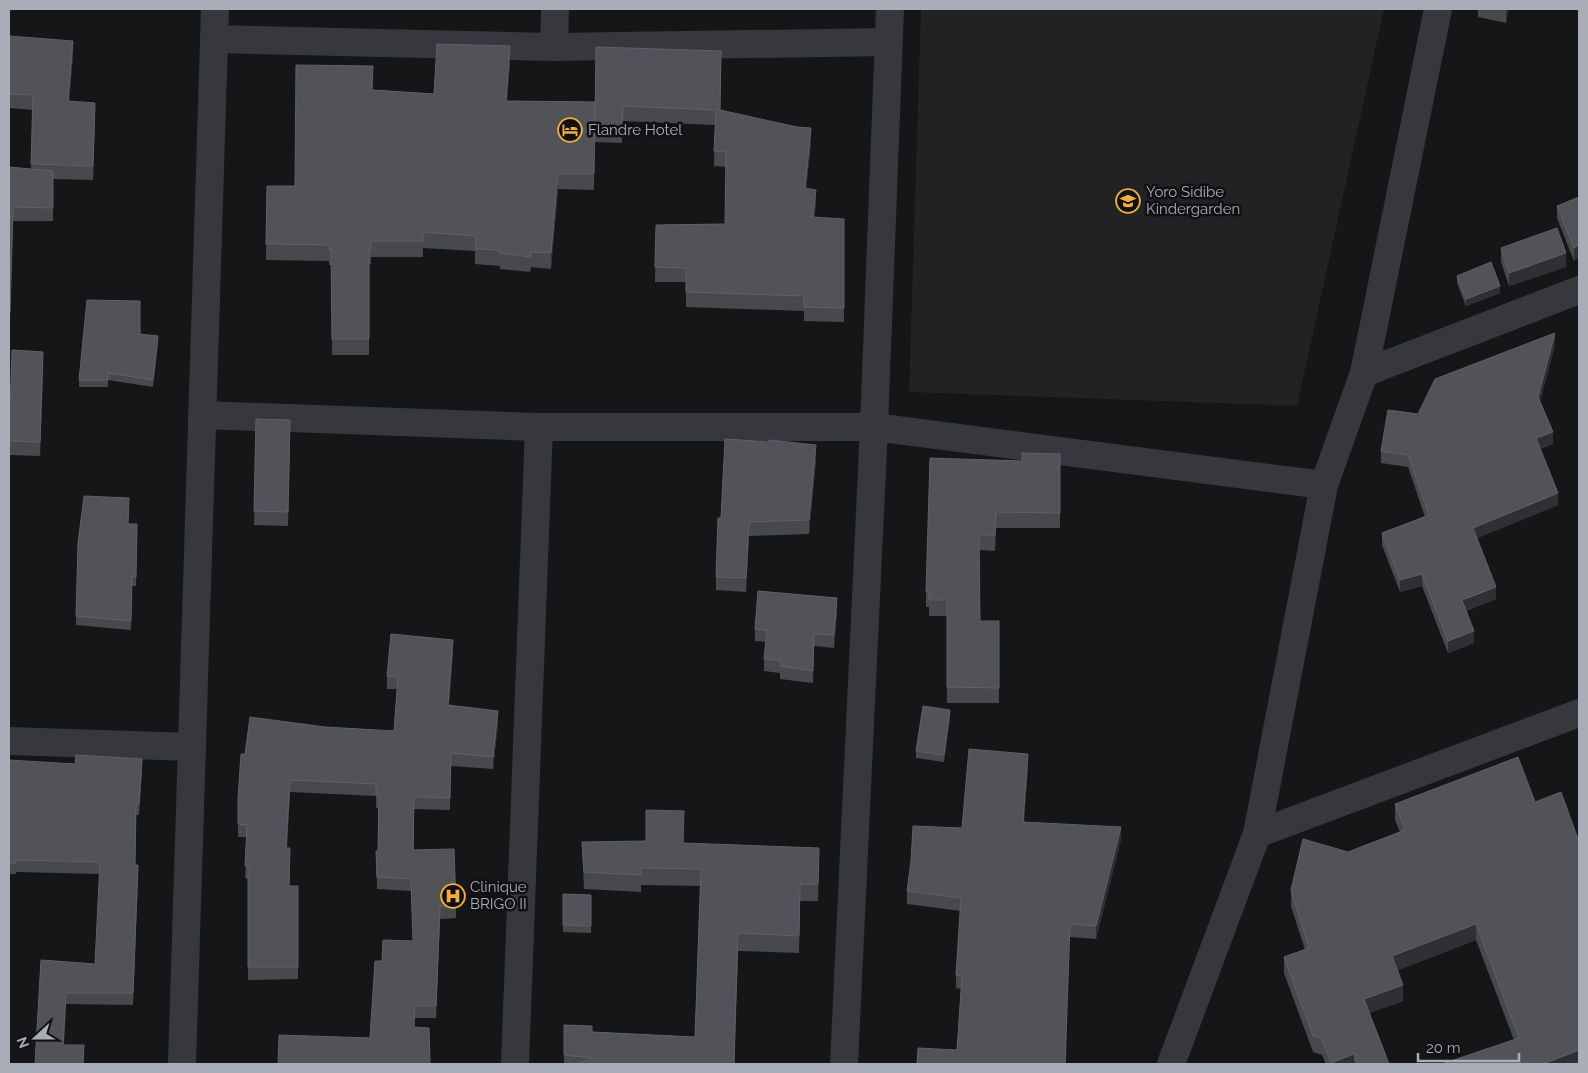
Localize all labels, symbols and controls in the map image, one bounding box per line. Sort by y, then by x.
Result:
hotel icon: Flandre Hotel [557,117,583,143]
place label: Flandre Hotel [588,121,683,139]
place label: Yoro Sidibe Kindergarden [1146,183,1240,218]
school or university icon: Yoro Sidibe Kindergarden [1115,188,1141,214]
place label: Clinique BRIGO II [470,878,527,913]
hospital icon: Clinique BRIGO II [440,883,466,909]
north arrow [10,1013,60,1063]
scale bar [1418,1030,1519,1062]
text: N [13,1035,32,1051]
text: 20 m [1426,1039,1461,1057]

